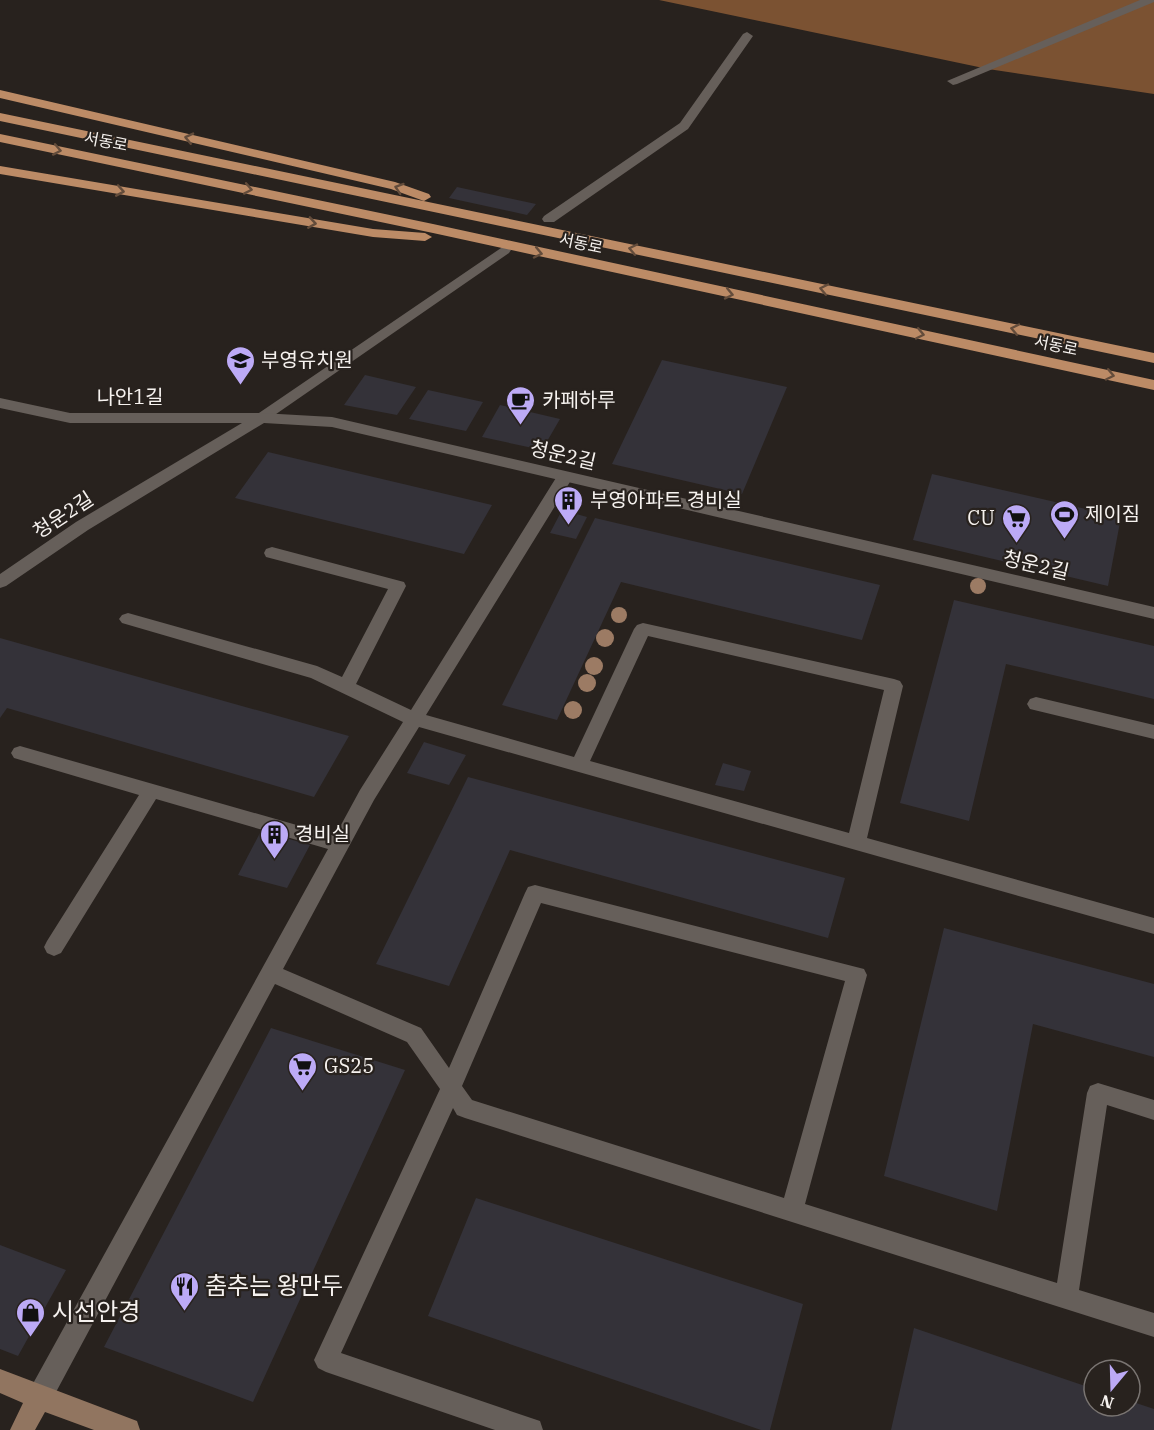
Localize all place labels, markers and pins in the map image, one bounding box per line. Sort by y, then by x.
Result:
school or university icon: 부영유치원 [224,344,256,386]
place label: 부영유치원 [261,346,353,373]
cafe icon: 카페하루 [505,384,537,426]
place label: 카페하루 [542,386,616,413]
building icon: 부영아파트 경비실 [553,484,585,526]
place label: 부영아파트 경비실 [590,486,742,513]
sports icon: 제이짐 [1048,498,1080,540]
place label: 제이짐 [1085,500,1140,527]
supermarket icon: CU [1000,502,1032,544]
place label: CU [967,504,995,531]
building icon: 경비실 [258,818,290,860]
place label: 경비실 [295,820,350,847]
supermarket icon: GS25 [287,1050,319,1092]
place label: GS25 [324,1052,374,1079]
place label: 춤추는 왕만두 [205,1269,343,1301]
restaurant icon: 춤추는 왕만두 [168,1270,200,1312]
place label: 시선안경 [52,1295,140,1327]
shop icon: 시선안경 [15,1296,47,1338]

